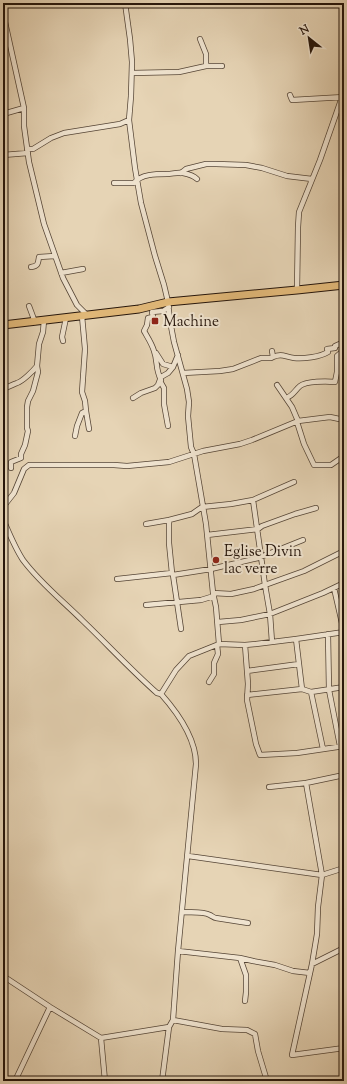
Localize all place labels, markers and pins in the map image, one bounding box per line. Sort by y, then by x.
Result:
place label: Machine [163,312,219,333]
marker: Machine [150,316,160,326]
place label: Eglise Divin lac verre [224,542,302,580]
marker: Eglise Divin lac verre [211,555,221,565]

